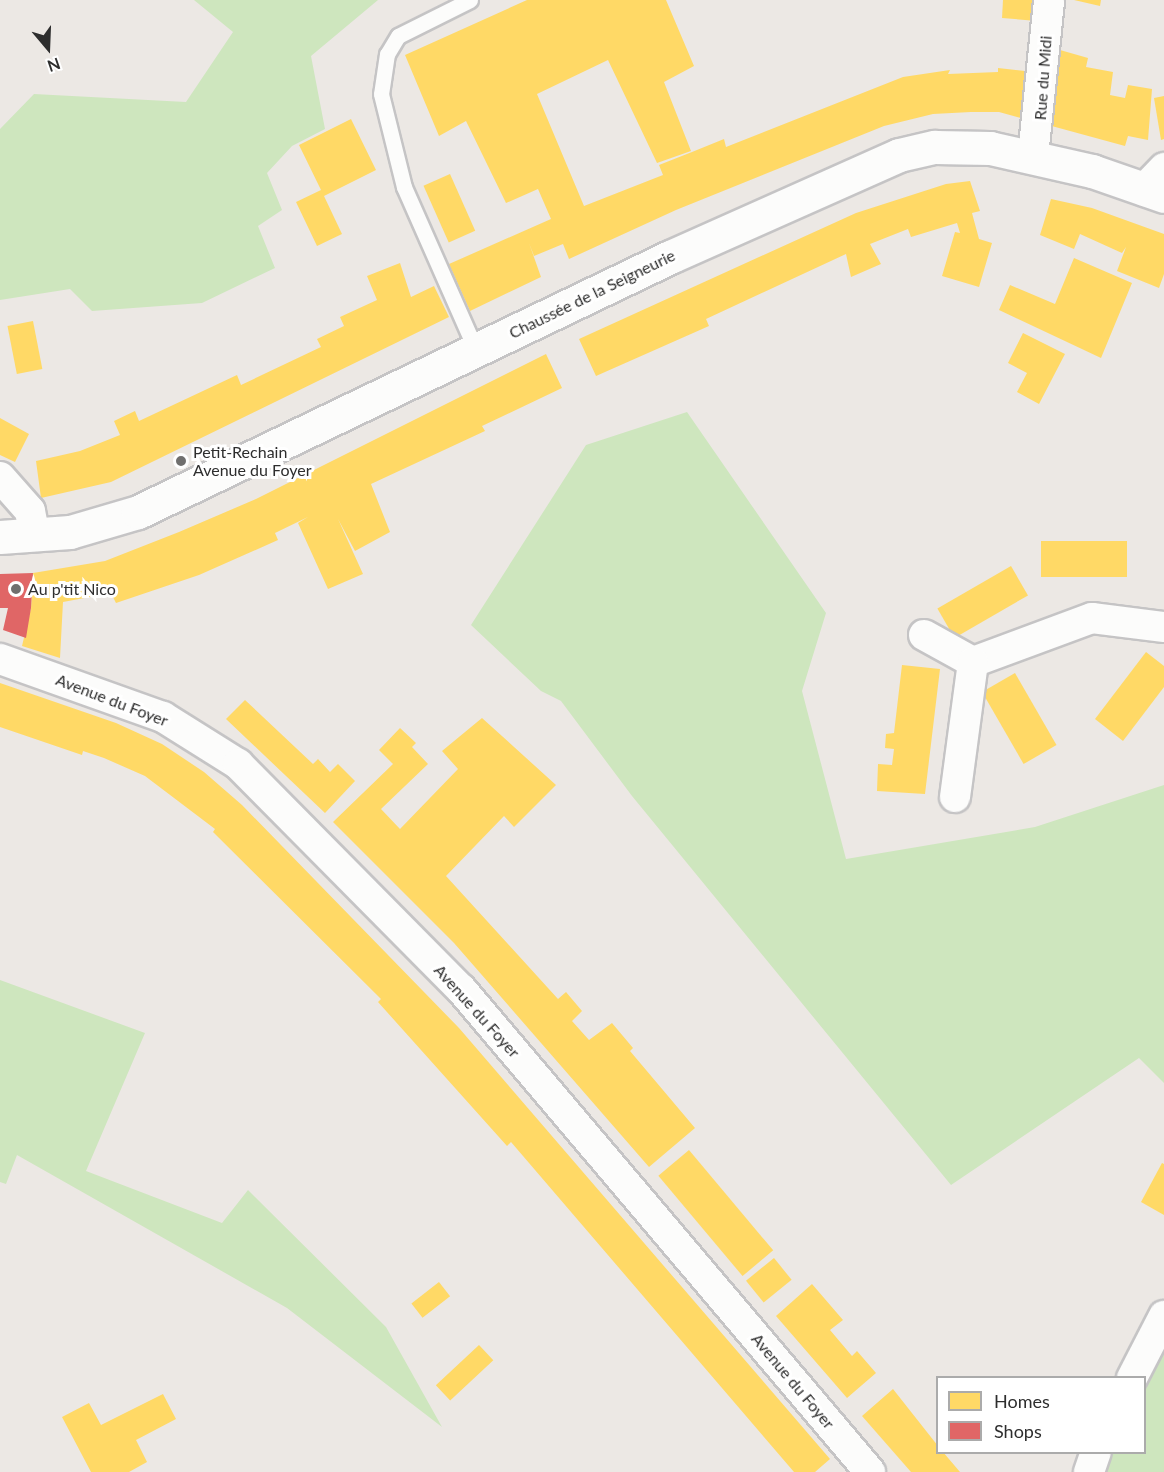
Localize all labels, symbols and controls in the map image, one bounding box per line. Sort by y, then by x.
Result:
north arrow [18,18,78,78]
street label: Rue du Midi [1030,35,1056,121]
text: N [45,55,63,76]
street label: Chaussée de la Seigneurie [506,245,678,343]
place label: Petit-Rechain Avenue du Foyer [193,442,312,480]
marker: Petit-Rechain Avenue du Foyer [174,454,188,468]
place label: Au p'tit Nico [28,579,116,599]
marker: Au p'tit Nico [9,582,23,596]
street label: Avenue du Foyer [53,670,171,730]
street label: Avenue du Foyer [430,961,524,1061]
street label: Avenue du Foyer [748,1329,838,1433]
legend [936,1376,1146,1454]
text: Homes [994,1390,1050,1412]
text: Shops [994,1420,1042,1442]

